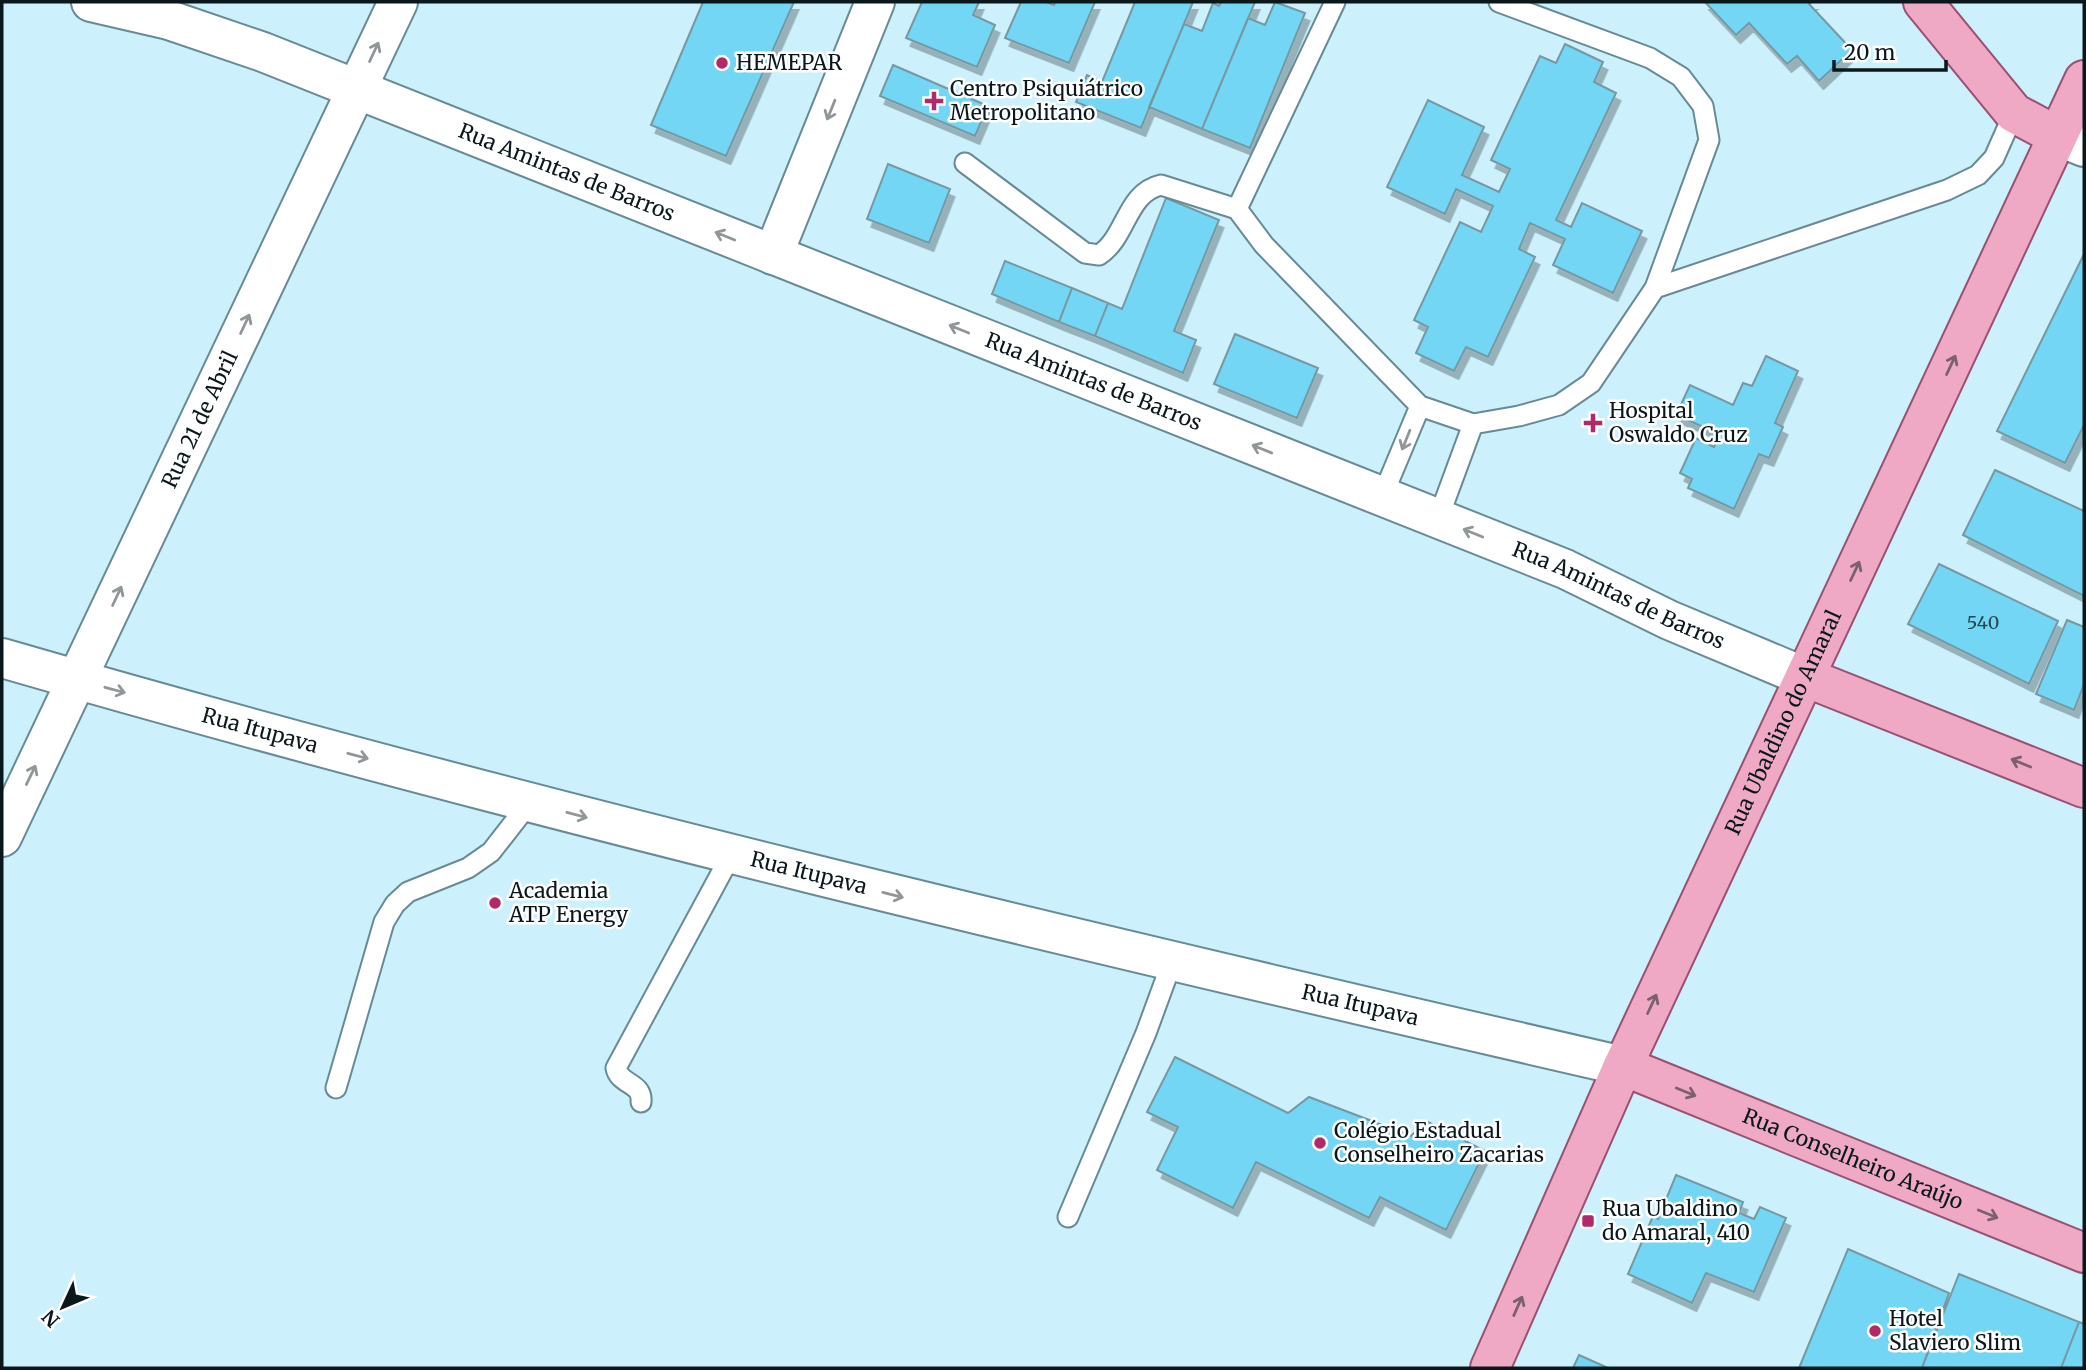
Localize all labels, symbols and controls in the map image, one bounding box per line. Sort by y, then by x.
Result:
scale bar [1834,28,1946,72]
text: 20 m [1844,39,1896,66]
one-way arrow [368,42,381,63]
place label: HEMEPAR [736,49,842,76]
marker: HEMEPAR [714,55,730,71]
place label: Centro Psiquiátrico Metropolitano [950,75,1143,126]
marker: Centro Psiquiátrico Metropolitano [924,91,944,111]
one-way arrow [824,99,837,121]
street label: Rua Amintas de Barros [455,117,679,227]
one-way arrow [714,228,736,241]
one-way arrow [239,314,253,335]
one-way arrow [949,321,970,334]
street label: Rua Amintas de Barros [982,326,1206,436]
street label: Rua 21 de Abril [155,346,244,492]
one-way arrow [1945,354,1958,375]
place label: Hospital Oswaldo Cruz [1609,397,1748,448]
marker: Hospital Oswaldo Cruz [1583,413,1603,433]
one-way arrow [1399,429,1412,451]
one-way arrow [1251,441,1273,454]
one-way arrow [1463,525,1484,538]
street label: Rua Amintas de Barros [1509,536,1729,655]
one-way arrow [1848,561,1862,582]
one-way arrow [111,586,124,607]
street label: Rua Ubaldino do Amaral [1719,605,1847,839]
house number: 540 [1967,611,1999,634]
one-way arrow [103,684,125,697]
street label: Rua Itupava [199,701,321,759]
one-way arrow [346,750,369,763]
one-way arrow [2011,756,2032,769]
one-way arrow [25,765,39,786]
one-way arrow [566,809,588,822]
street label: Rua Itupava [748,845,870,900]
place label: Academia ATP Energy [508,877,629,928]
one-way arrow [881,889,904,902]
marker: Academia ATP Energy [487,895,503,911]
street label: Rua Itupava [1299,978,1421,1031]
one-way arrow [1645,994,1659,1015]
one-way arrow [1675,1086,1696,1099]
street label: Rua Conselheiro Araújo [1739,1102,1967,1216]
place label: Colégio Estadual Conselheiro Zacarias [1334,1117,1544,1168]
marker: Colégio Estadual Conselheiro Zacarias [1312,1135,1328,1151]
place label: Rua Ubaldino do Amaral, 410 [1602,1195,1750,1246]
one-way arrow [1976,1208,1998,1221]
marker: Rua Ubaldino do Amaral, 410 [1580,1213,1596,1229]
north arrow [28,1272,98,1342]
one-way arrow [1512,1295,1525,1317]
text: N [37,1305,65,1333]
place label: Hotel Slaviero Slim [1889,1305,2021,1356]
marker: Hotel Slaviero Slim [1867,1323,1883,1339]

